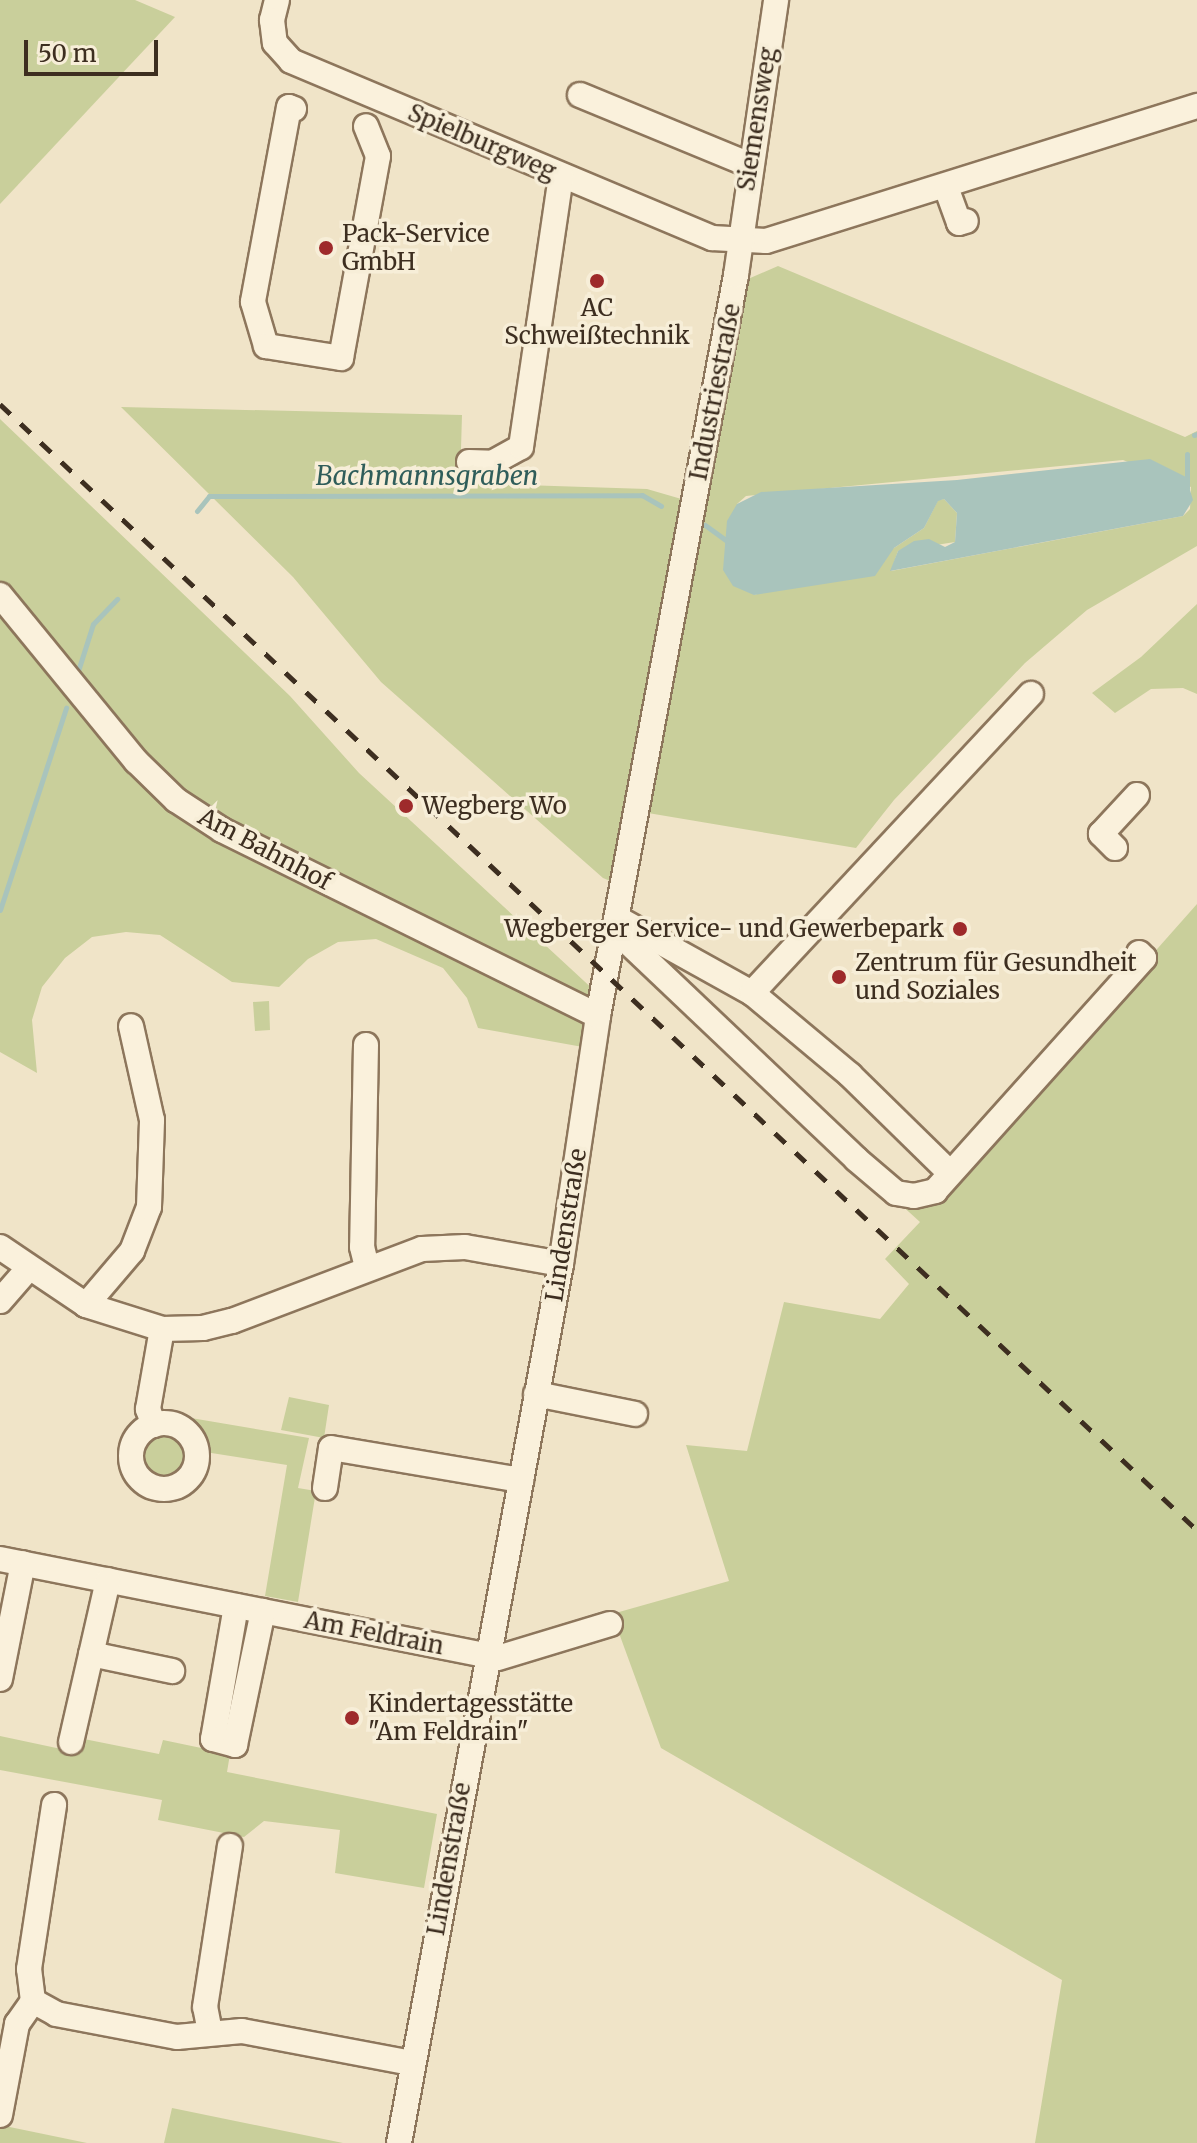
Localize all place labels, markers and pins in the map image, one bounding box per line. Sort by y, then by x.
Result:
place label: Pack-Service GmbH [342,220,490,276]
marker: Pack-Service GmbH [317,239,335,257]
marker: AC Schweißtechnik [588,272,606,290]
place label: AC Schweißtechnik [504,294,690,350]
place label: Wegberg Wo [422,792,567,820]
marker: Wegberg Wo [397,797,415,815]
place label: Wegberger Service- und Gewerbepark [504,915,944,943]
marker: Wegberger Service- und Gewerbepark [951,920,969,938]
place label: Zentrum für Gesundheit und Soziales [855,949,1137,1005]
marker: Zentrum für Gesundheit und Soziales [830,968,848,986]
place label: Kindertagesstätte "Am Feldrain" [368,1690,573,1746]
marker: Kindertagesstätte "Am Feldrain" [343,1709,361,1727]

